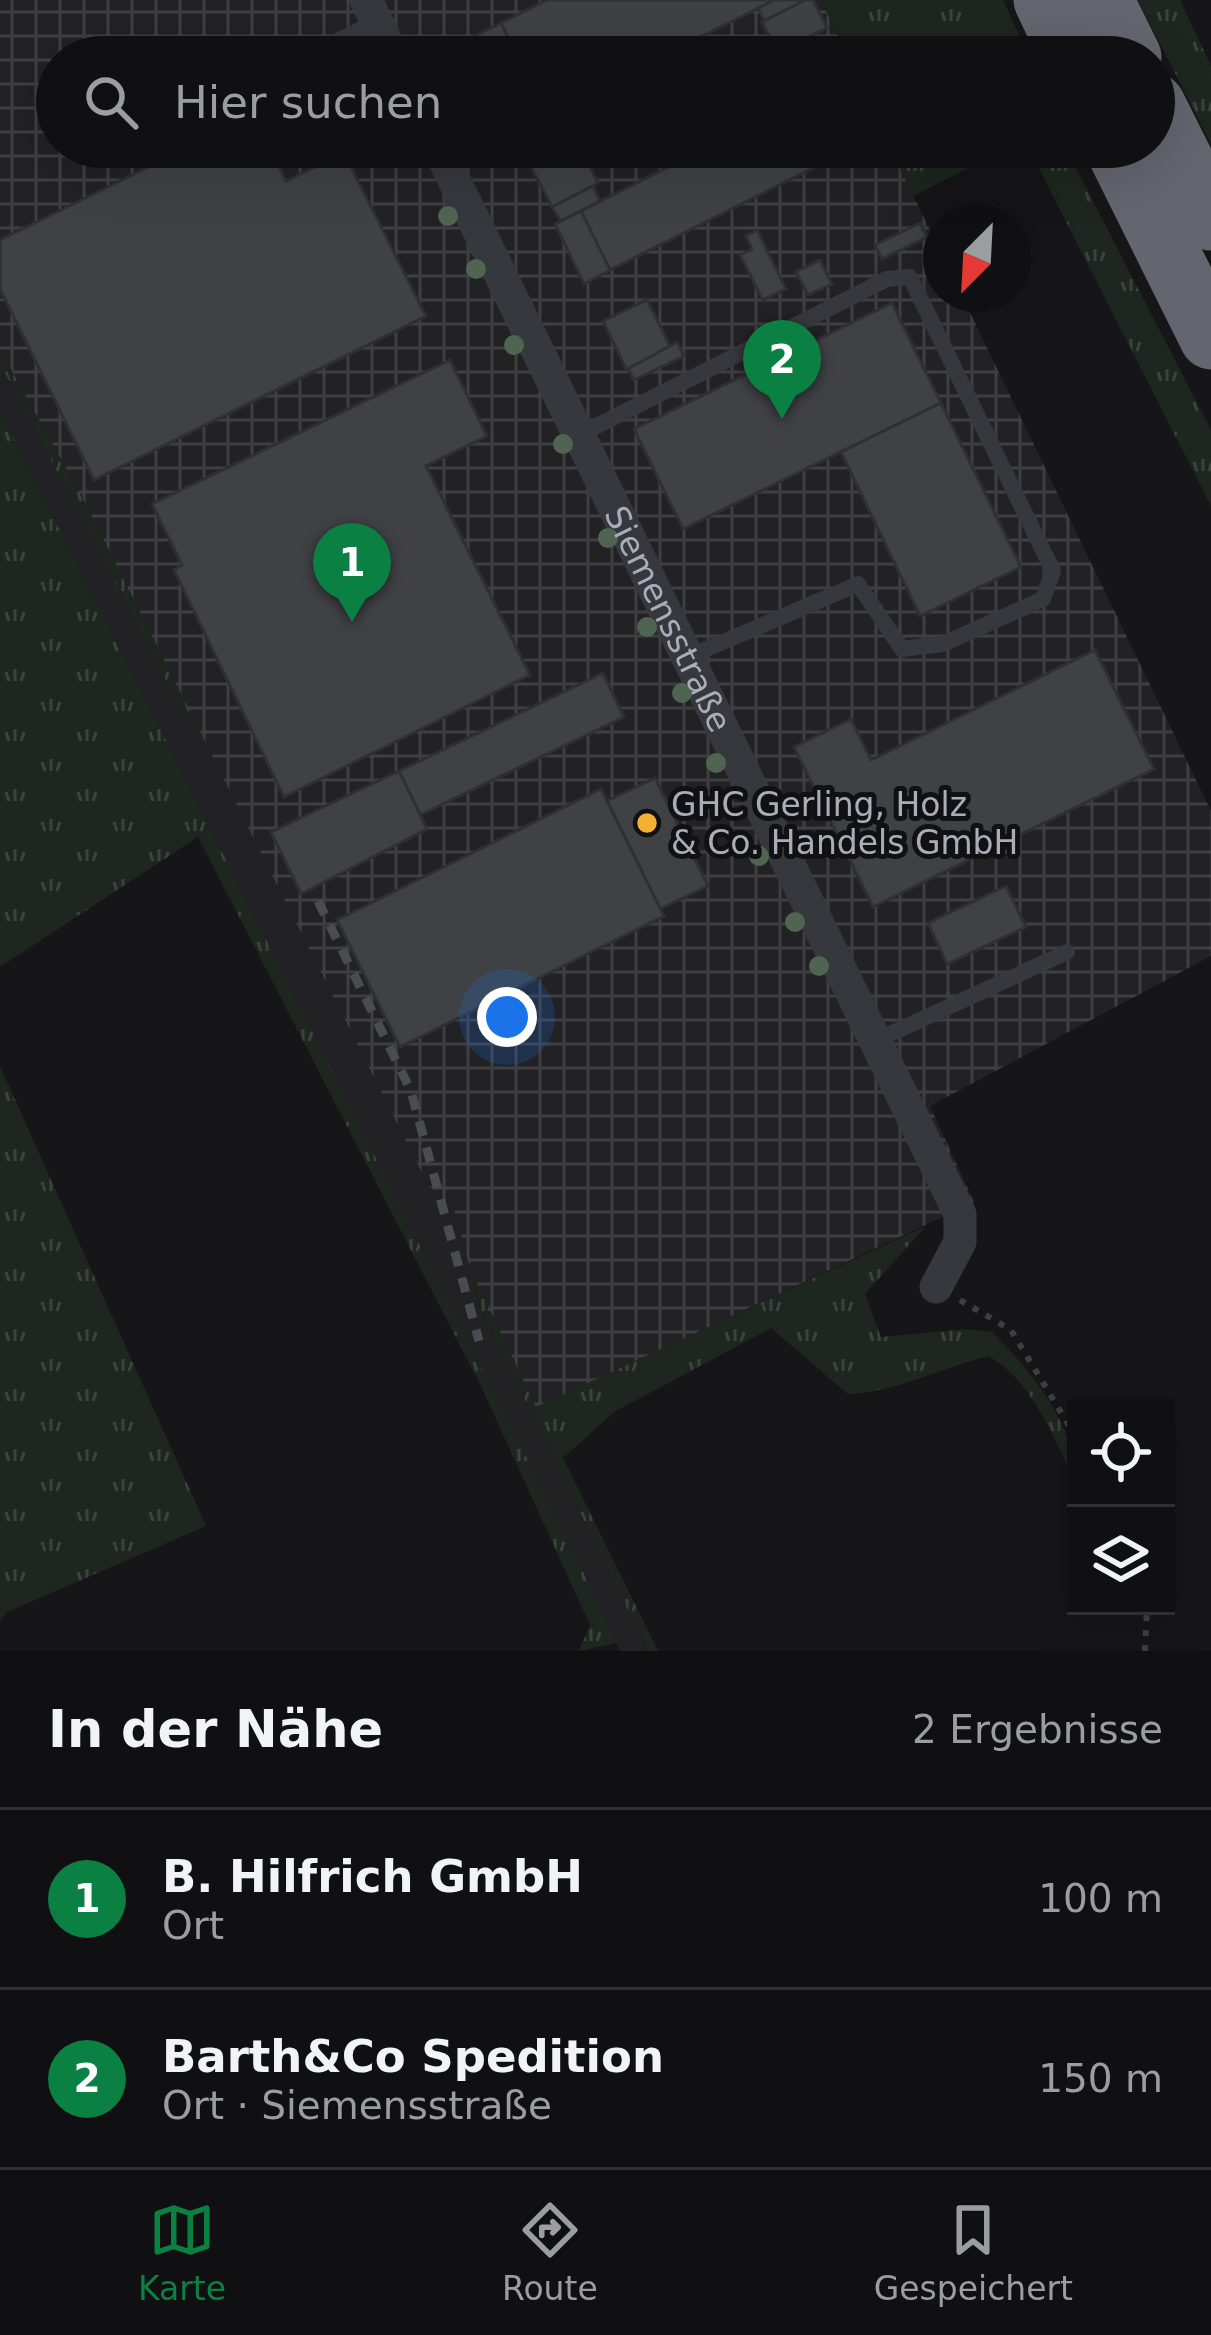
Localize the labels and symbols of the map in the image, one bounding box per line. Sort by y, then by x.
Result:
north arrow [923,204,1031,312]
pin: 2 [743,320,821,419]
street label: Siemensstraße [597,500,740,738]
pin: 1 [313,523,391,622]
place label: GHC Gerling, Holz & Co. Handels GmbH [671,785,1018,862]
marker: GHC Gerling, Holz & Co. Handels GmbH [634,810,660,836]
your location [477,987,537,1047]

